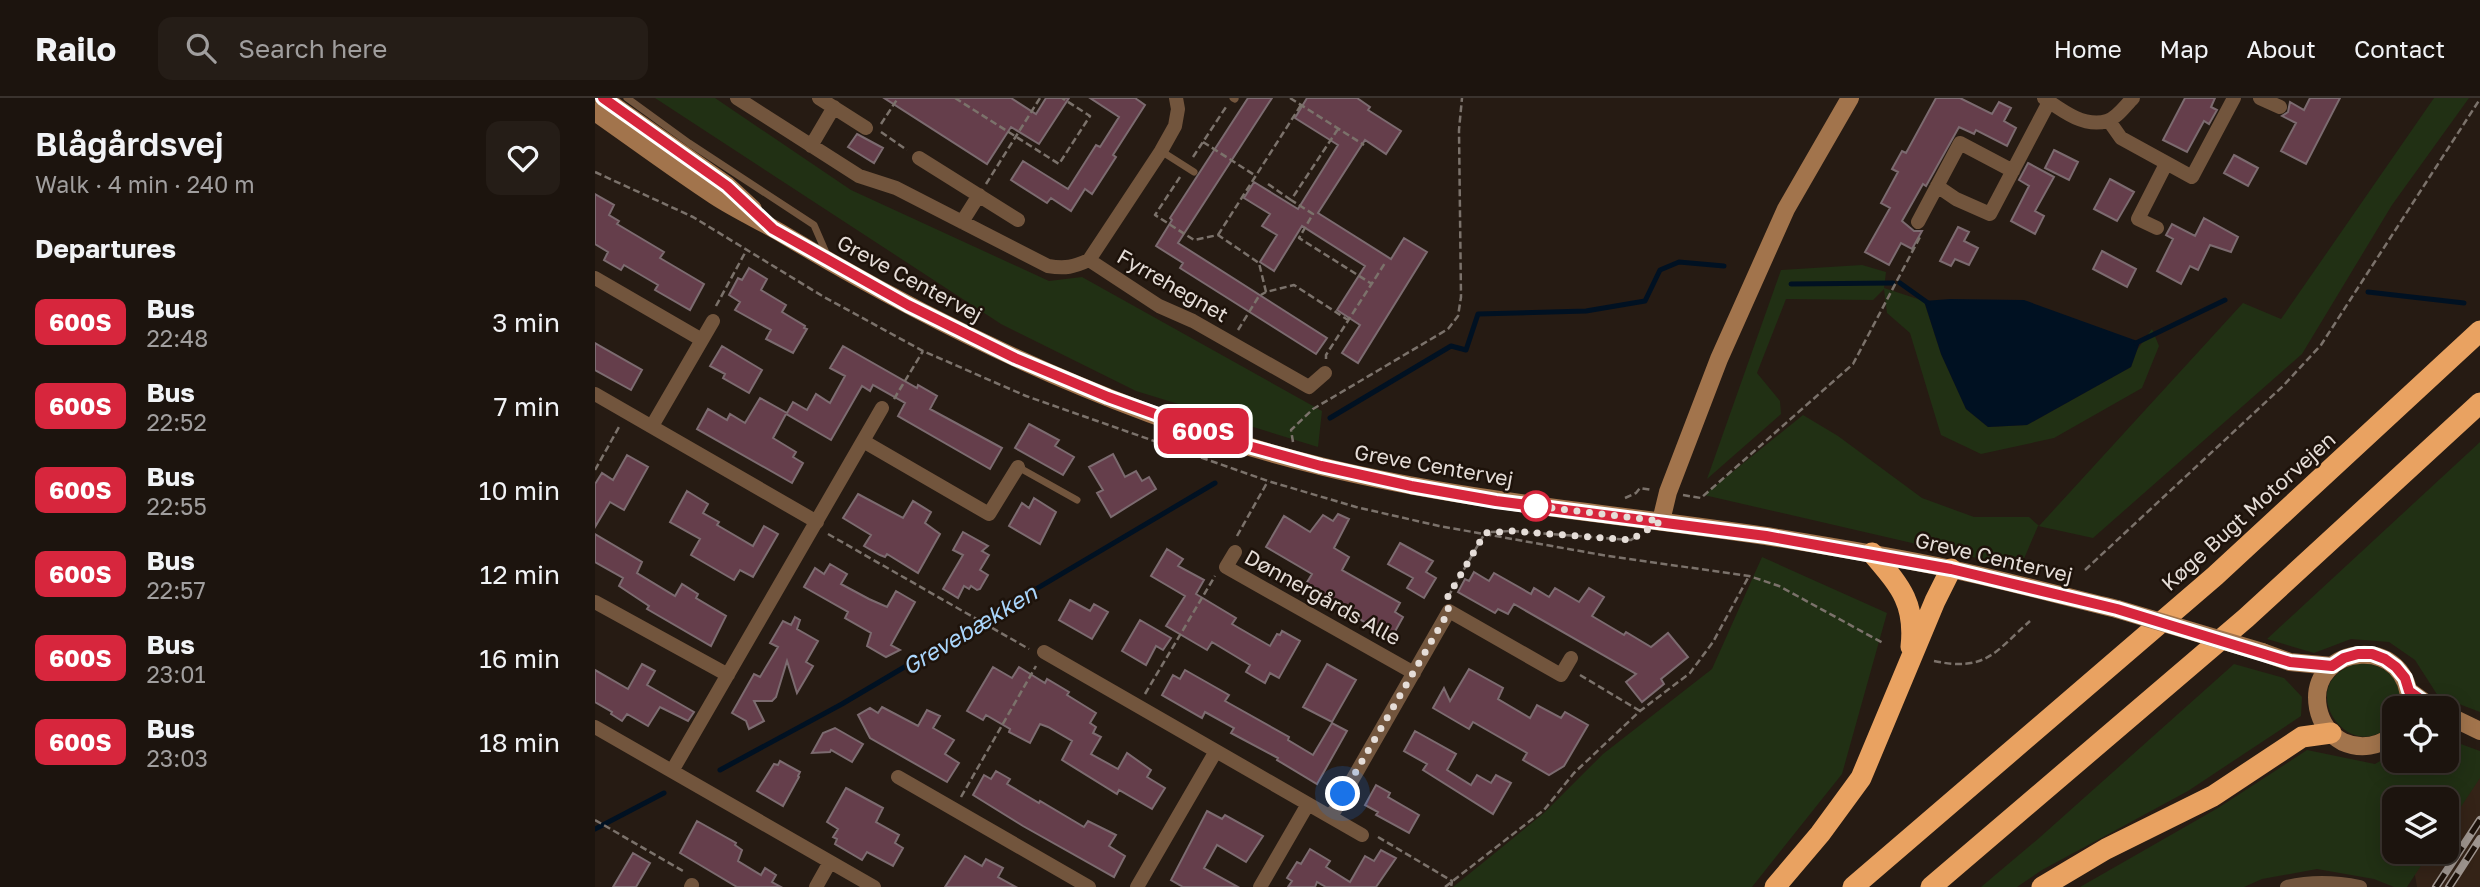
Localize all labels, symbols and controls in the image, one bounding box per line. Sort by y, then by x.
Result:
search box [158,17,648,80]
text: Railo [35,29,116,68]
icon: search [182,29,220,67]
text: Search here [238,33,387,64]
text: Home [2054,34,2122,63]
text: Map [2160,34,2209,63]
text: About [2247,34,2316,63]
text: Contact [2354,34,2445,63]
button: heart [486,121,560,195]
text: Blågårdsvej [35,124,224,163]
text: Walk · 4 min · 240 m [35,170,255,198]
street label: Greve Centervej [833,229,987,327]
text: Departures [35,233,176,264]
street label: Fyrrehegnet [1113,243,1233,327]
text: Bus [147,293,195,324]
text: 600S [49,307,112,336]
text: 3 min [492,307,560,338]
text: 22:48 [147,324,208,352]
text: Bus [147,377,195,408]
text: 600S [49,391,112,420]
text: 7 min [494,391,560,422]
text: 22:52 [147,408,207,436]
line badge: 600S [1154,408,1252,454]
text: 600S [1172,416,1234,445]
street label: Køge Bugt Motorvejen [2156,426,2340,596]
street label: Greve Centervej [1352,438,1516,492]
text: Bus [147,461,195,492]
text: 600S [49,475,112,504]
text: 10 min [479,475,560,506]
unlabelled marker [1521,491,1551,521]
text: 22:55 [147,492,207,520]
street label: Greve Centervej [1913,526,2075,588]
street label: Dønnergårds Alle [1240,543,1406,651]
text: Bus [147,545,195,576]
text: 600S [49,559,112,588]
text: 12 min [480,559,560,590]
text: 22:57 [147,576,206,604]
water label: Grevebækken [897,577,1042,680]
text: Bus [147,629,195,660]
text: 600S [49,643,112,672]
text: 16 min [479,643,560,674]
text: 23:01 [147,660,206,688]
map controls [2382,696,2459,864]
button: locate [2382,696,2459,773]
text: Bus [147,713,195,744]
text: 600S [49,727,112,756]
text: 18 min [479,727,560,758]
text: 23:03 [147,744,208,772]
your location [1325,776,1360,811]
button: layers [2382,787,2459,864]

